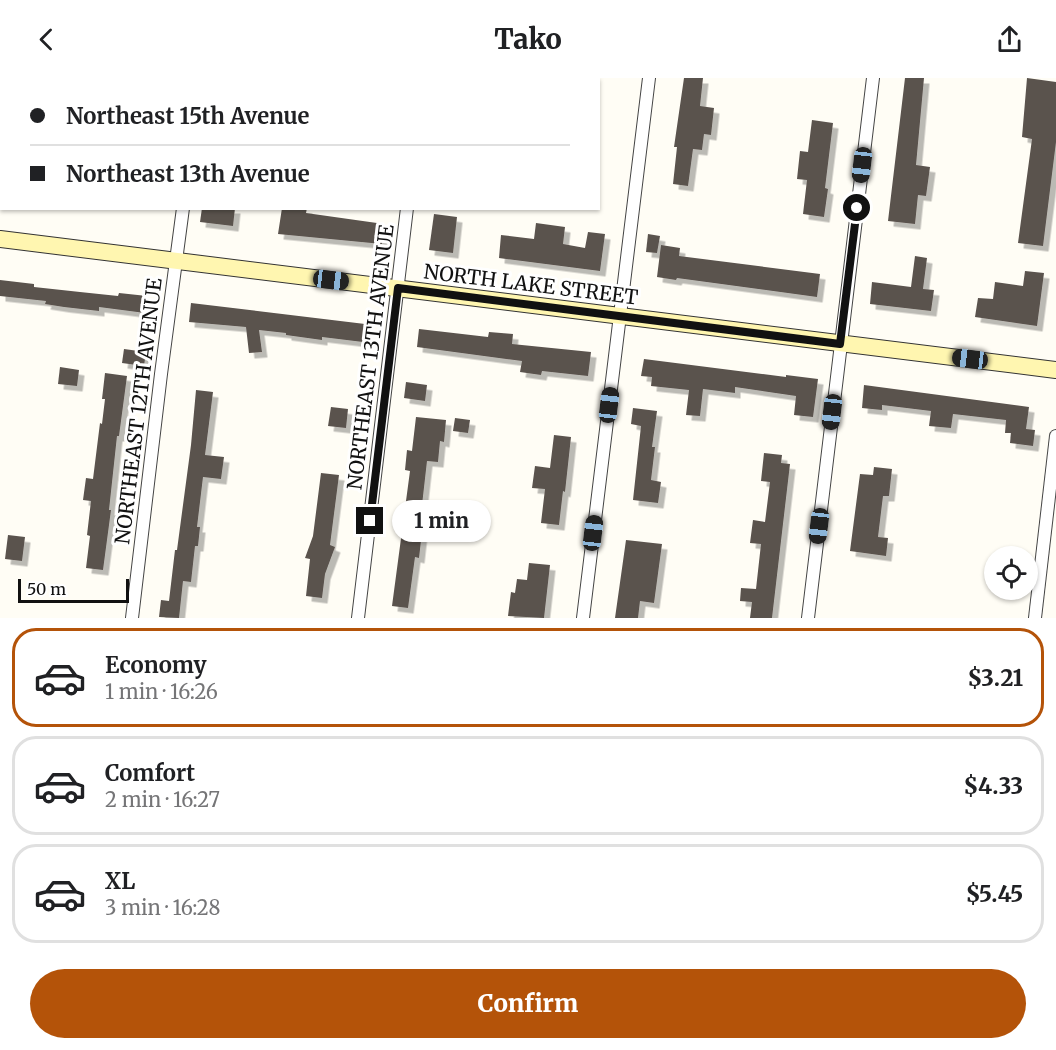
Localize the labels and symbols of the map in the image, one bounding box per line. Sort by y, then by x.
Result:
car [851,146,873,184]
route start [843,194,870,221]
street label: NORTHEAST 13TH AVENUE [341,223,399,491]
street label: NORTH LAKE STREET [422,258,640,310]
car [312,269,350,291]
street label: NORTHEAST 12TH AVENUE [109,276,167,546]
car [951,348,989,370]
car [598,386,620,424]
car [821,393,843,431]
callout: 1 min [391,500,490,542]
route end [356,507,383,534]
car [808,507,830,545]
car [582,514,604,552]
scale bar [18,576,129,604]

